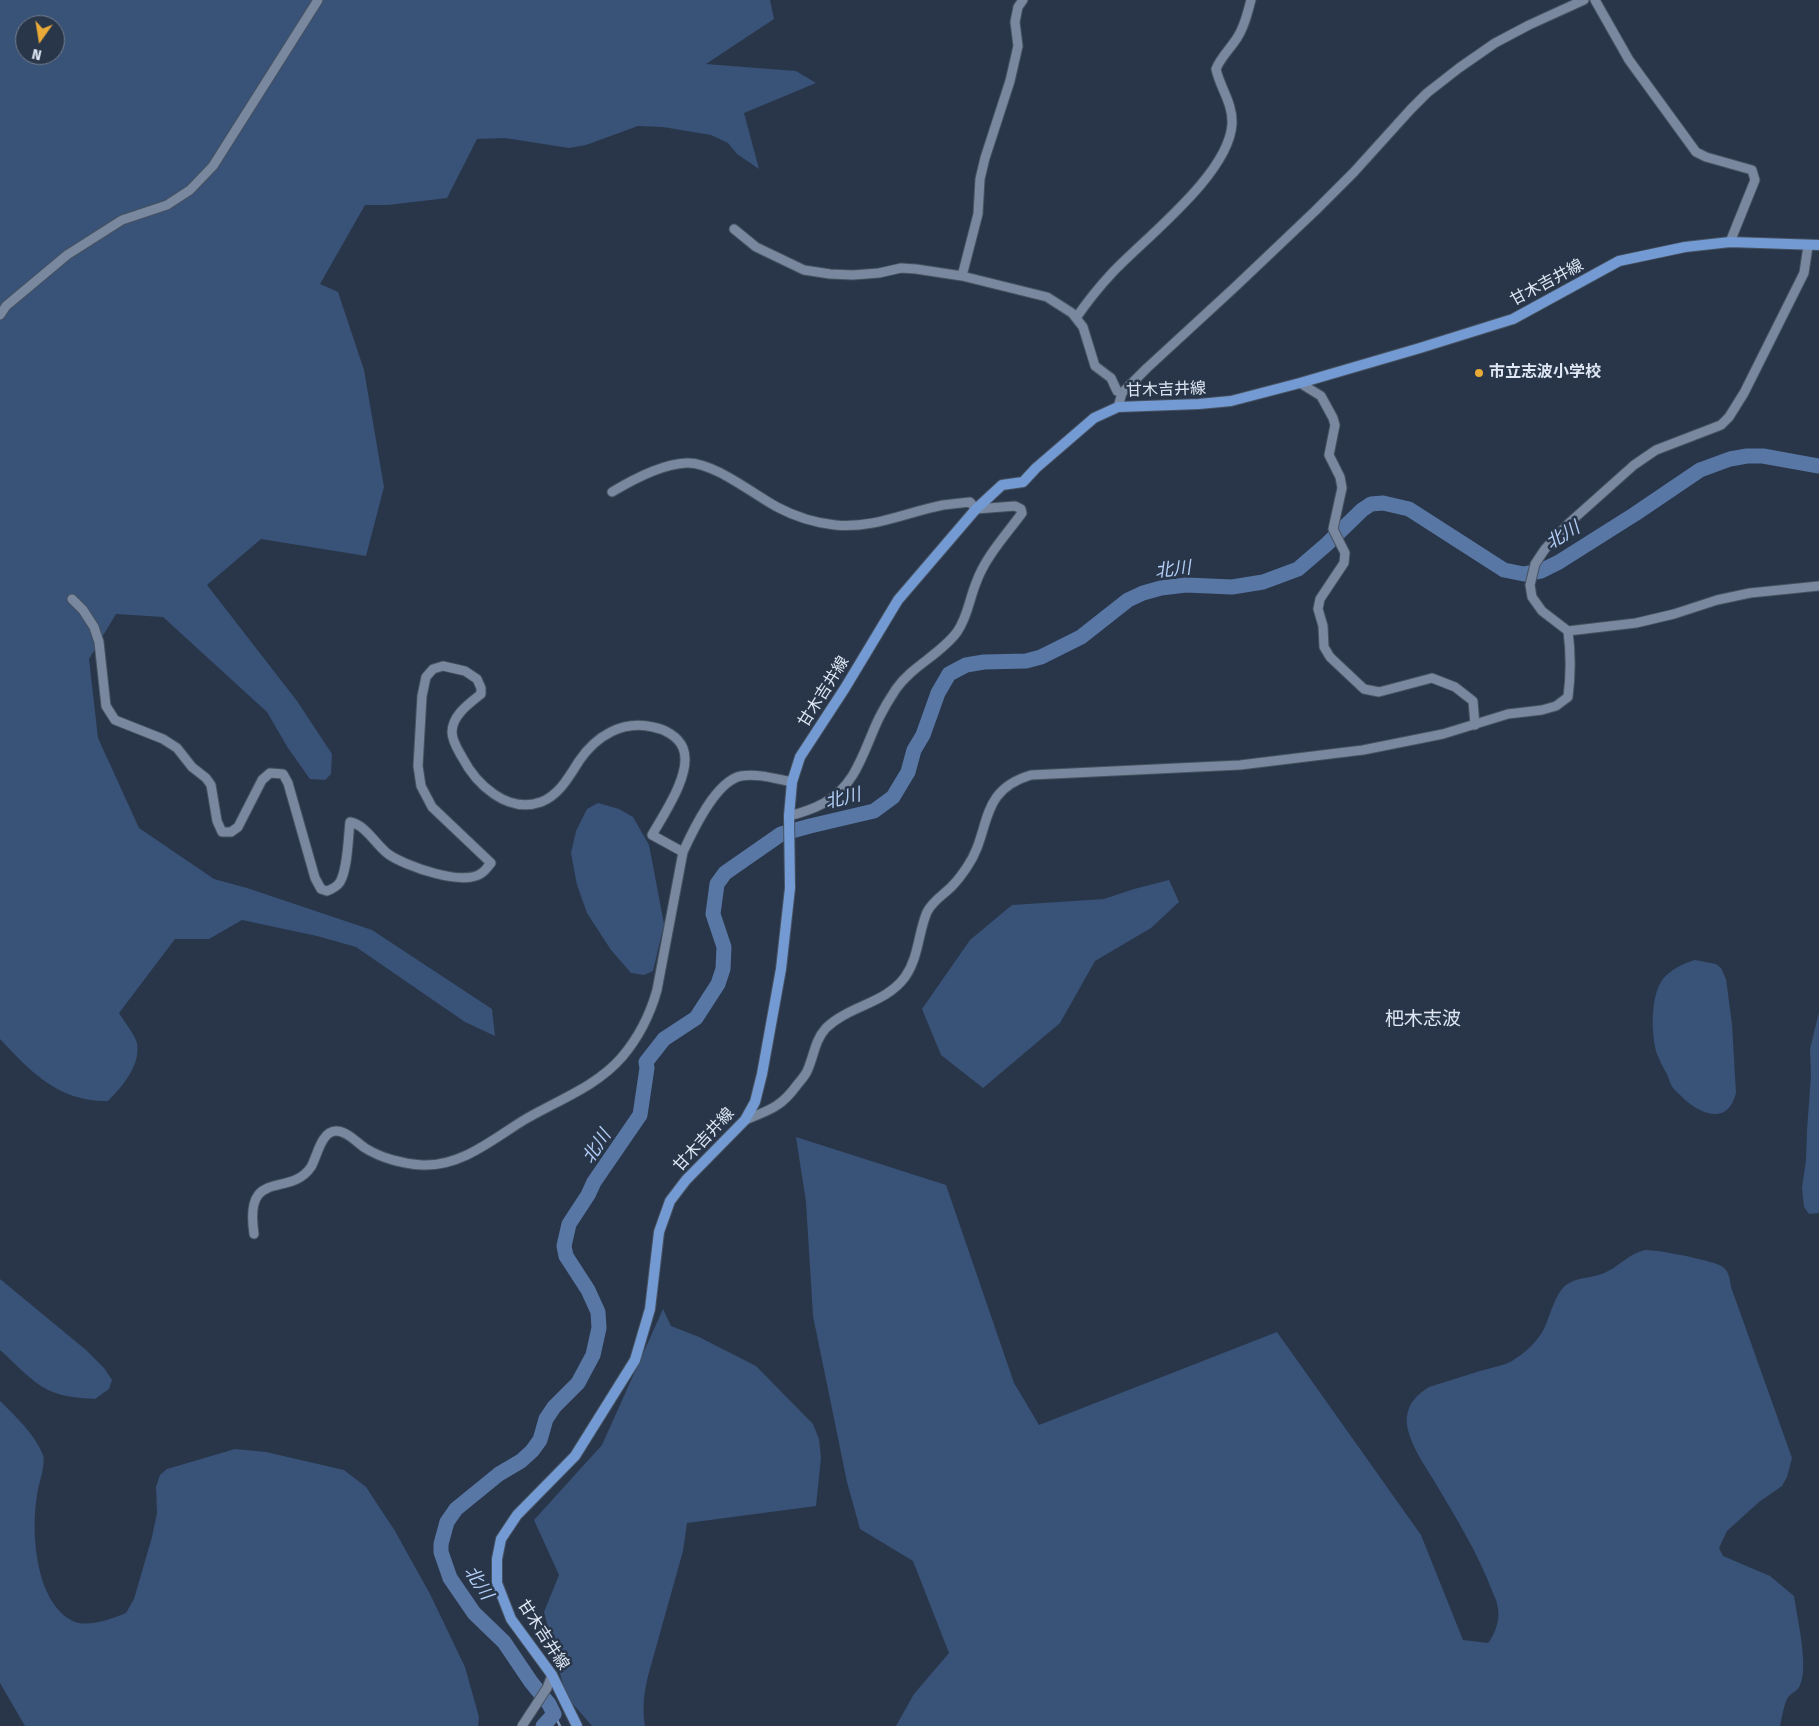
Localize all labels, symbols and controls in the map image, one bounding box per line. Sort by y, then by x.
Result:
north arrow [15,15,65,65]
text: N [30,45,43,63]
street label: 甘木吉井線 [1507,256,1587,310]
place label: 市立志波小学校 [1489,363,1601,383]
marker: 市立志波小学校 [1473,367,1485,379]
street label: 甘木吉井線 [1126,379,1206,401]
water label: 北川 [1542,517,1584,555]
water label: 北川 [1154,557,1192,583]
street label: 甘木吉井線 [795,653,853,731]
water label: 北川 [823,784,863,814]
district label: 杷木志波 [1385,1009,1461,1031]
street label: 甘木吉井線 [670,1104,738,1176]
water label: 北川 [578,1126,616,1168]
water label: 北川 [459,1562,497,1604]
street label: 甘木吉井線 [513,1596,573,1674]

